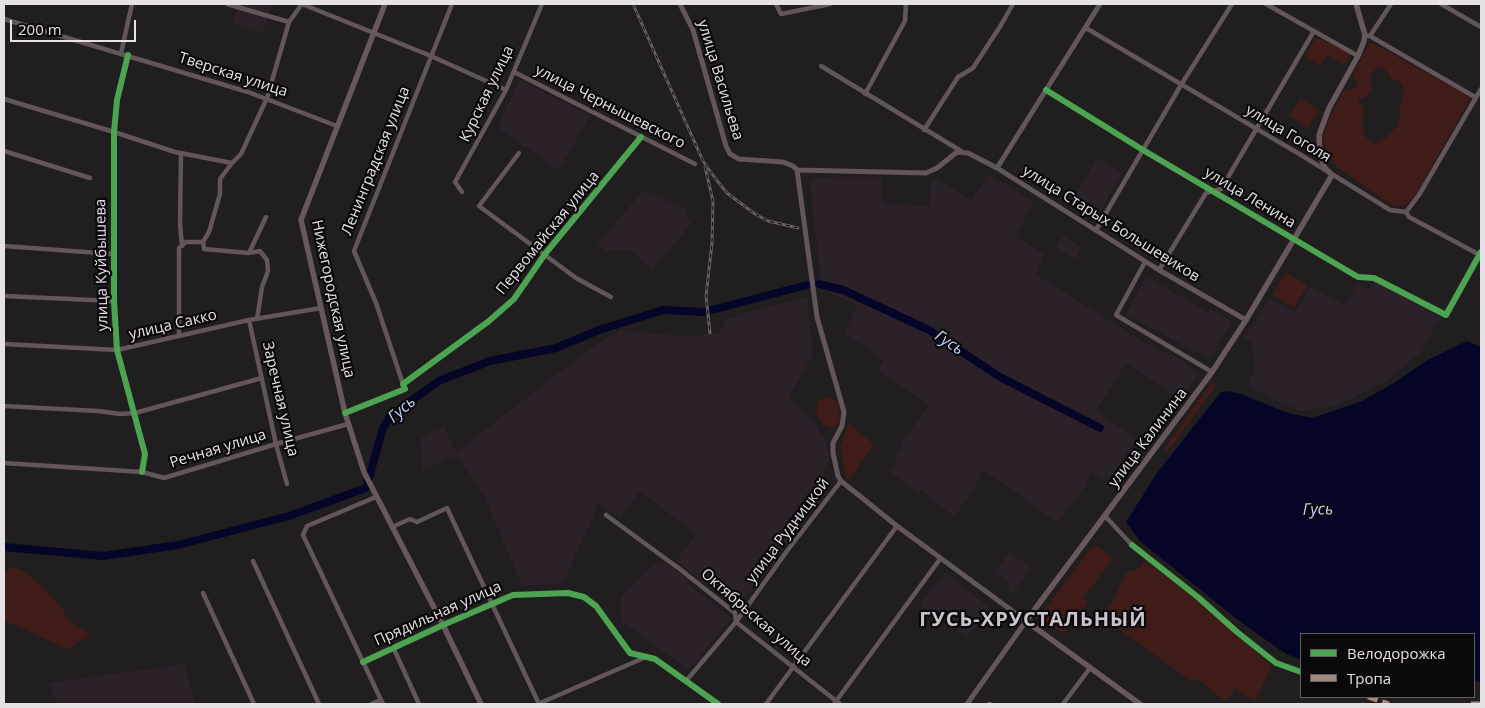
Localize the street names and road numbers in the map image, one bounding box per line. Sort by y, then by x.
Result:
street label: улица Васильева [693,18,747,142]
street label: Курская улица [456,43,518,145]
street label: Тверская улица [176,49,290,101]
street label: улица Чернышевского [532,61,688,153]
street label: Ленинградская улица [338,84,414,238]
street label: улица Гоголя [1242,101,1334,167]
street label: улица Старых Большевиков [1019,162,1203,286]
street label: улица Ленина [1201,164,1299,232]
street label: Первомайская улица [493,168,603,298]
street label: улица Куйбышева [92,199,112,331]
street label: Нижегородская улица [307,218,359,380]
street label: улица Сакко [127,306,219,344]
street label: Заречная улица [258,340,302,458]
street label: улица Калинина [1105,385,1191,491]
street label: Речная улица [168,426,268,472]
street label: улица Рудницкой [743,475,833,587]
street label: Октябрьская улица [697,565,815,671]
street label: Прядильная улица [372,578,504,650]

